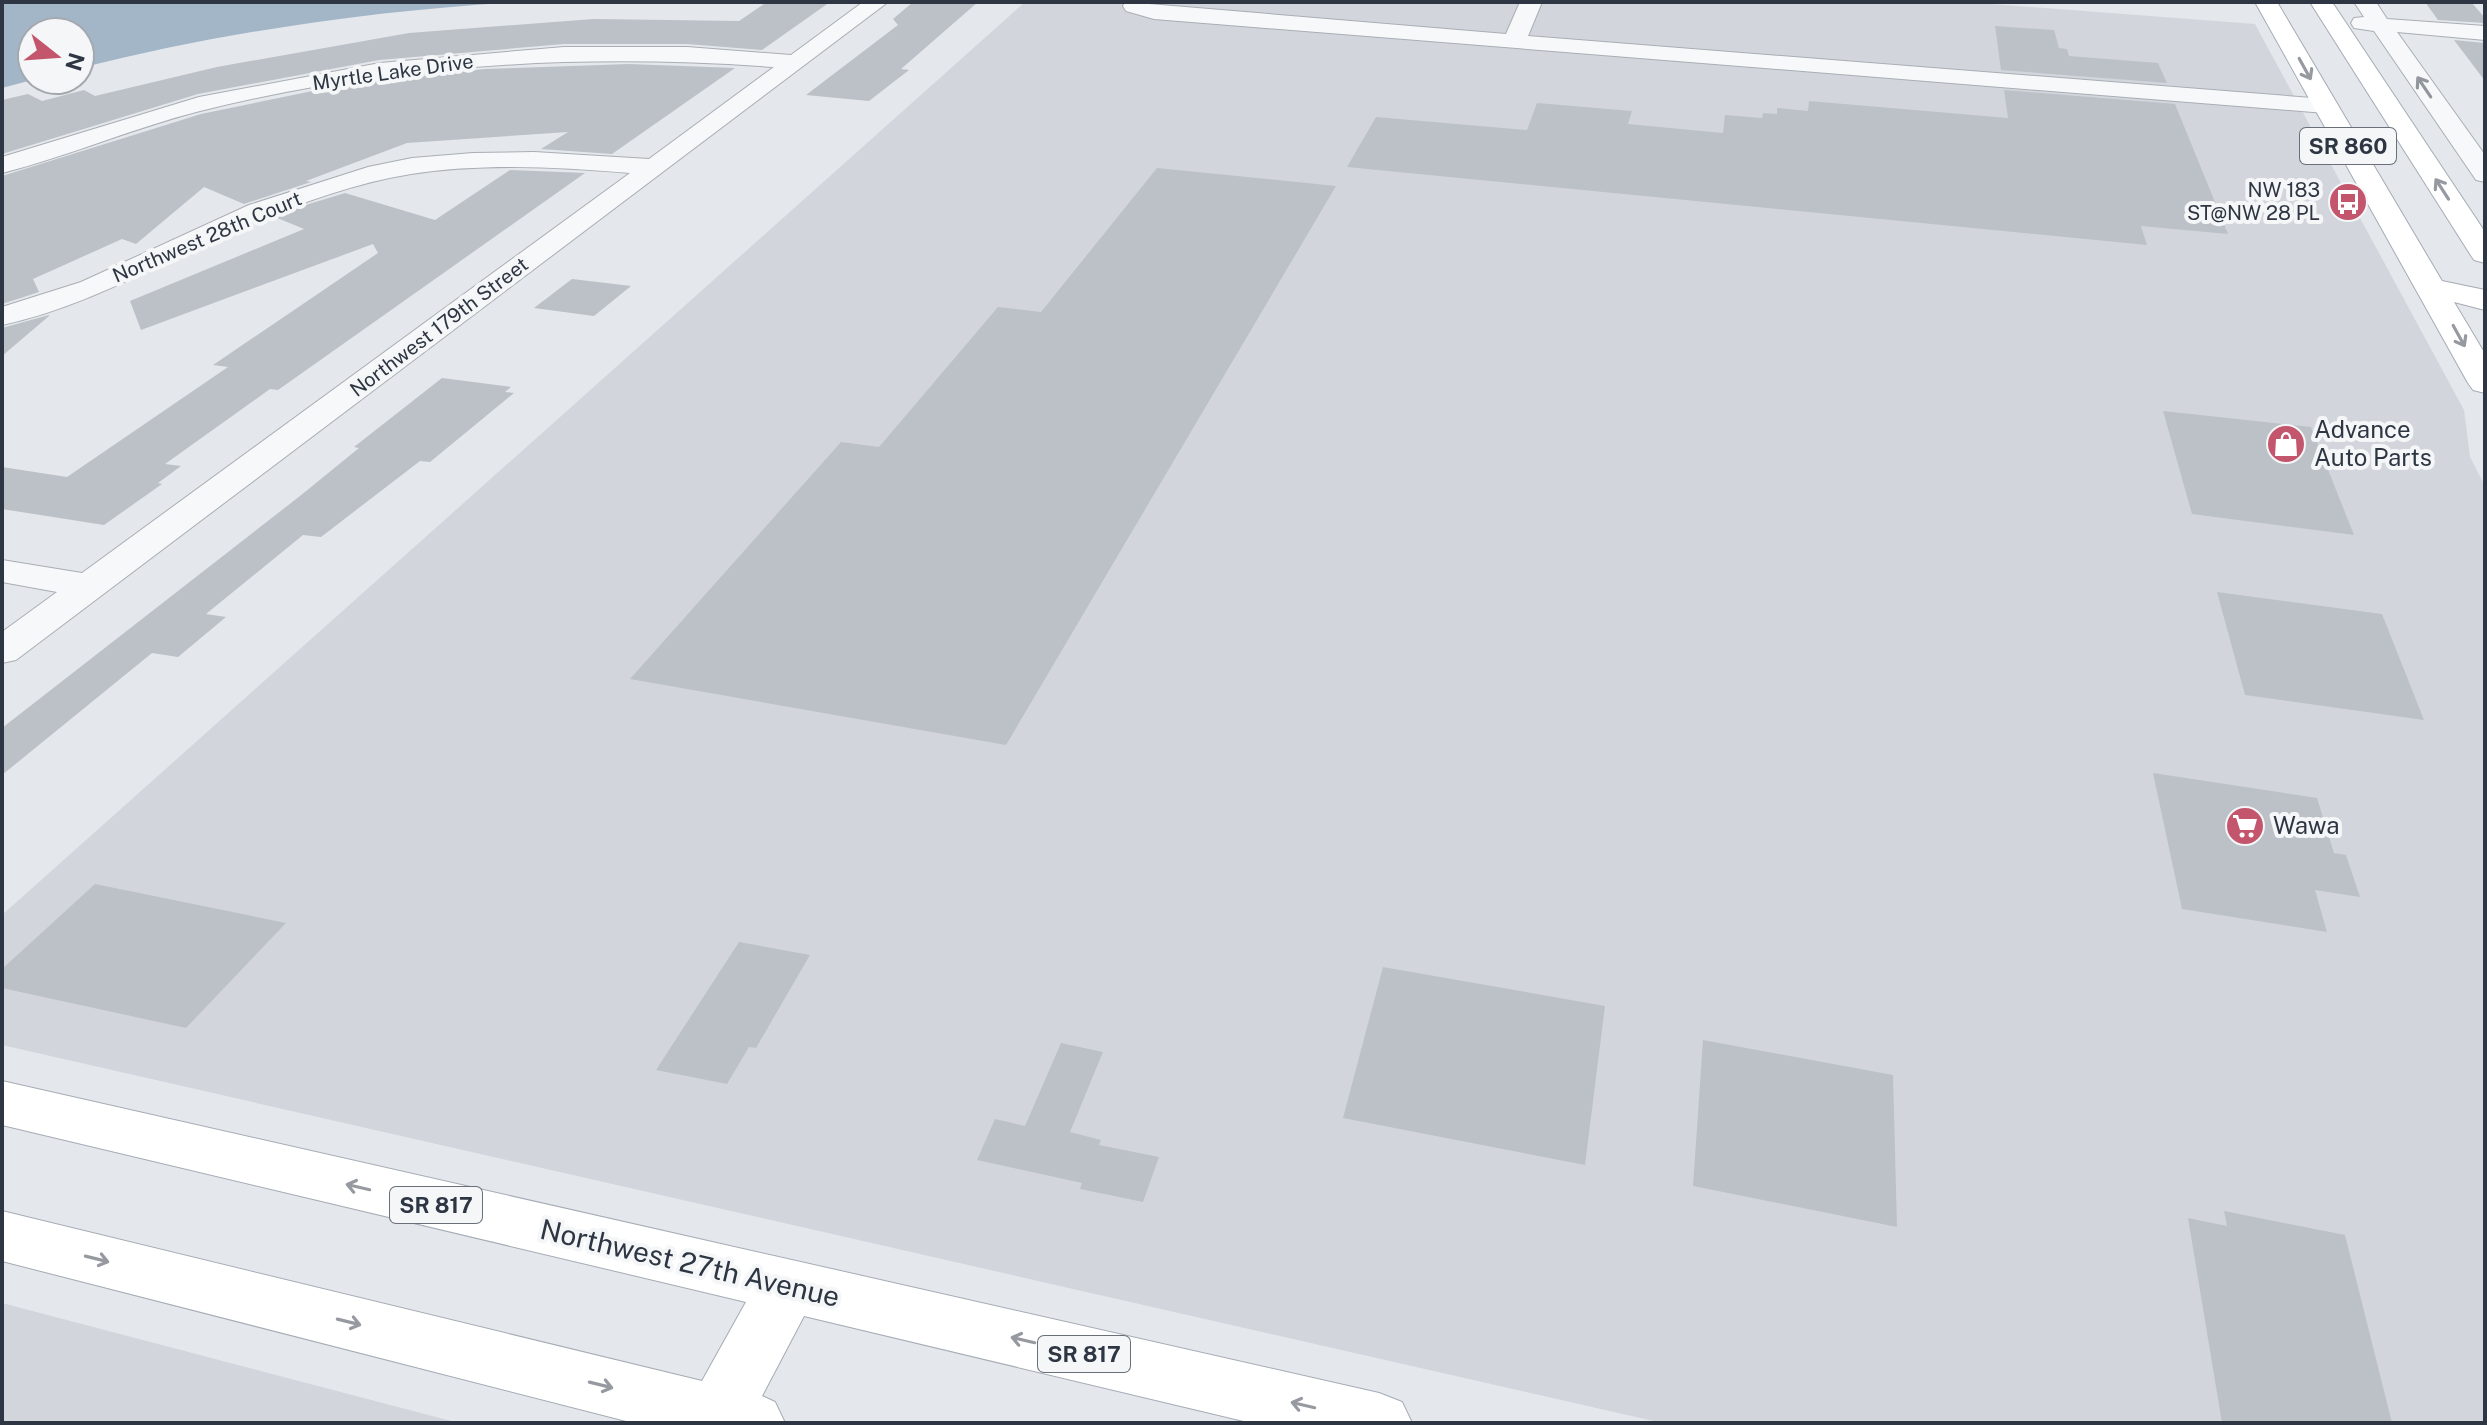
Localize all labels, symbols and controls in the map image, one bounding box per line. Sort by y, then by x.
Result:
north arrow [16,16,96,96]
street label: Myrtle Lake Drive [311,49,475,95]
text: N [60,50,90,74]
one-way arrow [2298,57,2313,81]
one-way arrow [2416,76,2432,99]
road number: SR 860 [2300,128,2396,164]
place label: NW 183 ST@NW 28 PL [2187,178,2320,225]
one-way arrow [2434,178,2450,201]
bus stop icon: NW 183 ST@NW 28 PL [2327,181,2369,223]
street label: Northwest 28th Court [109,186,305,288]
street label: Northwest 179th Street [345,252,533,402]
one-way arrow [2451,324,2467,347]
place label: Advance Auto Parts [2314,415,2432,471]
shop icon: Advance Auto Parts [2265,423,2307,465]
supermarket icon: Wawa [2224,805,2266,847]
place label: Wawa [2273,811,2339,839]
one-way arrow [345,1178,371,1193]
road number: SR 817 [390,1187,482,1223]
street label: Northwest 27th Avenue [537,1212,843,1313]
one-way arrow [84,1252,109,1267]
one-way arrow [336,1315,362,1330]
one-way arrow [1010,1332,1036,1347]
road number: SR 817 [1038,1336,1130,1372]
one-way arrow [588,1378,614,1393]
one-way arrow [1291,1397,1316,1412]

